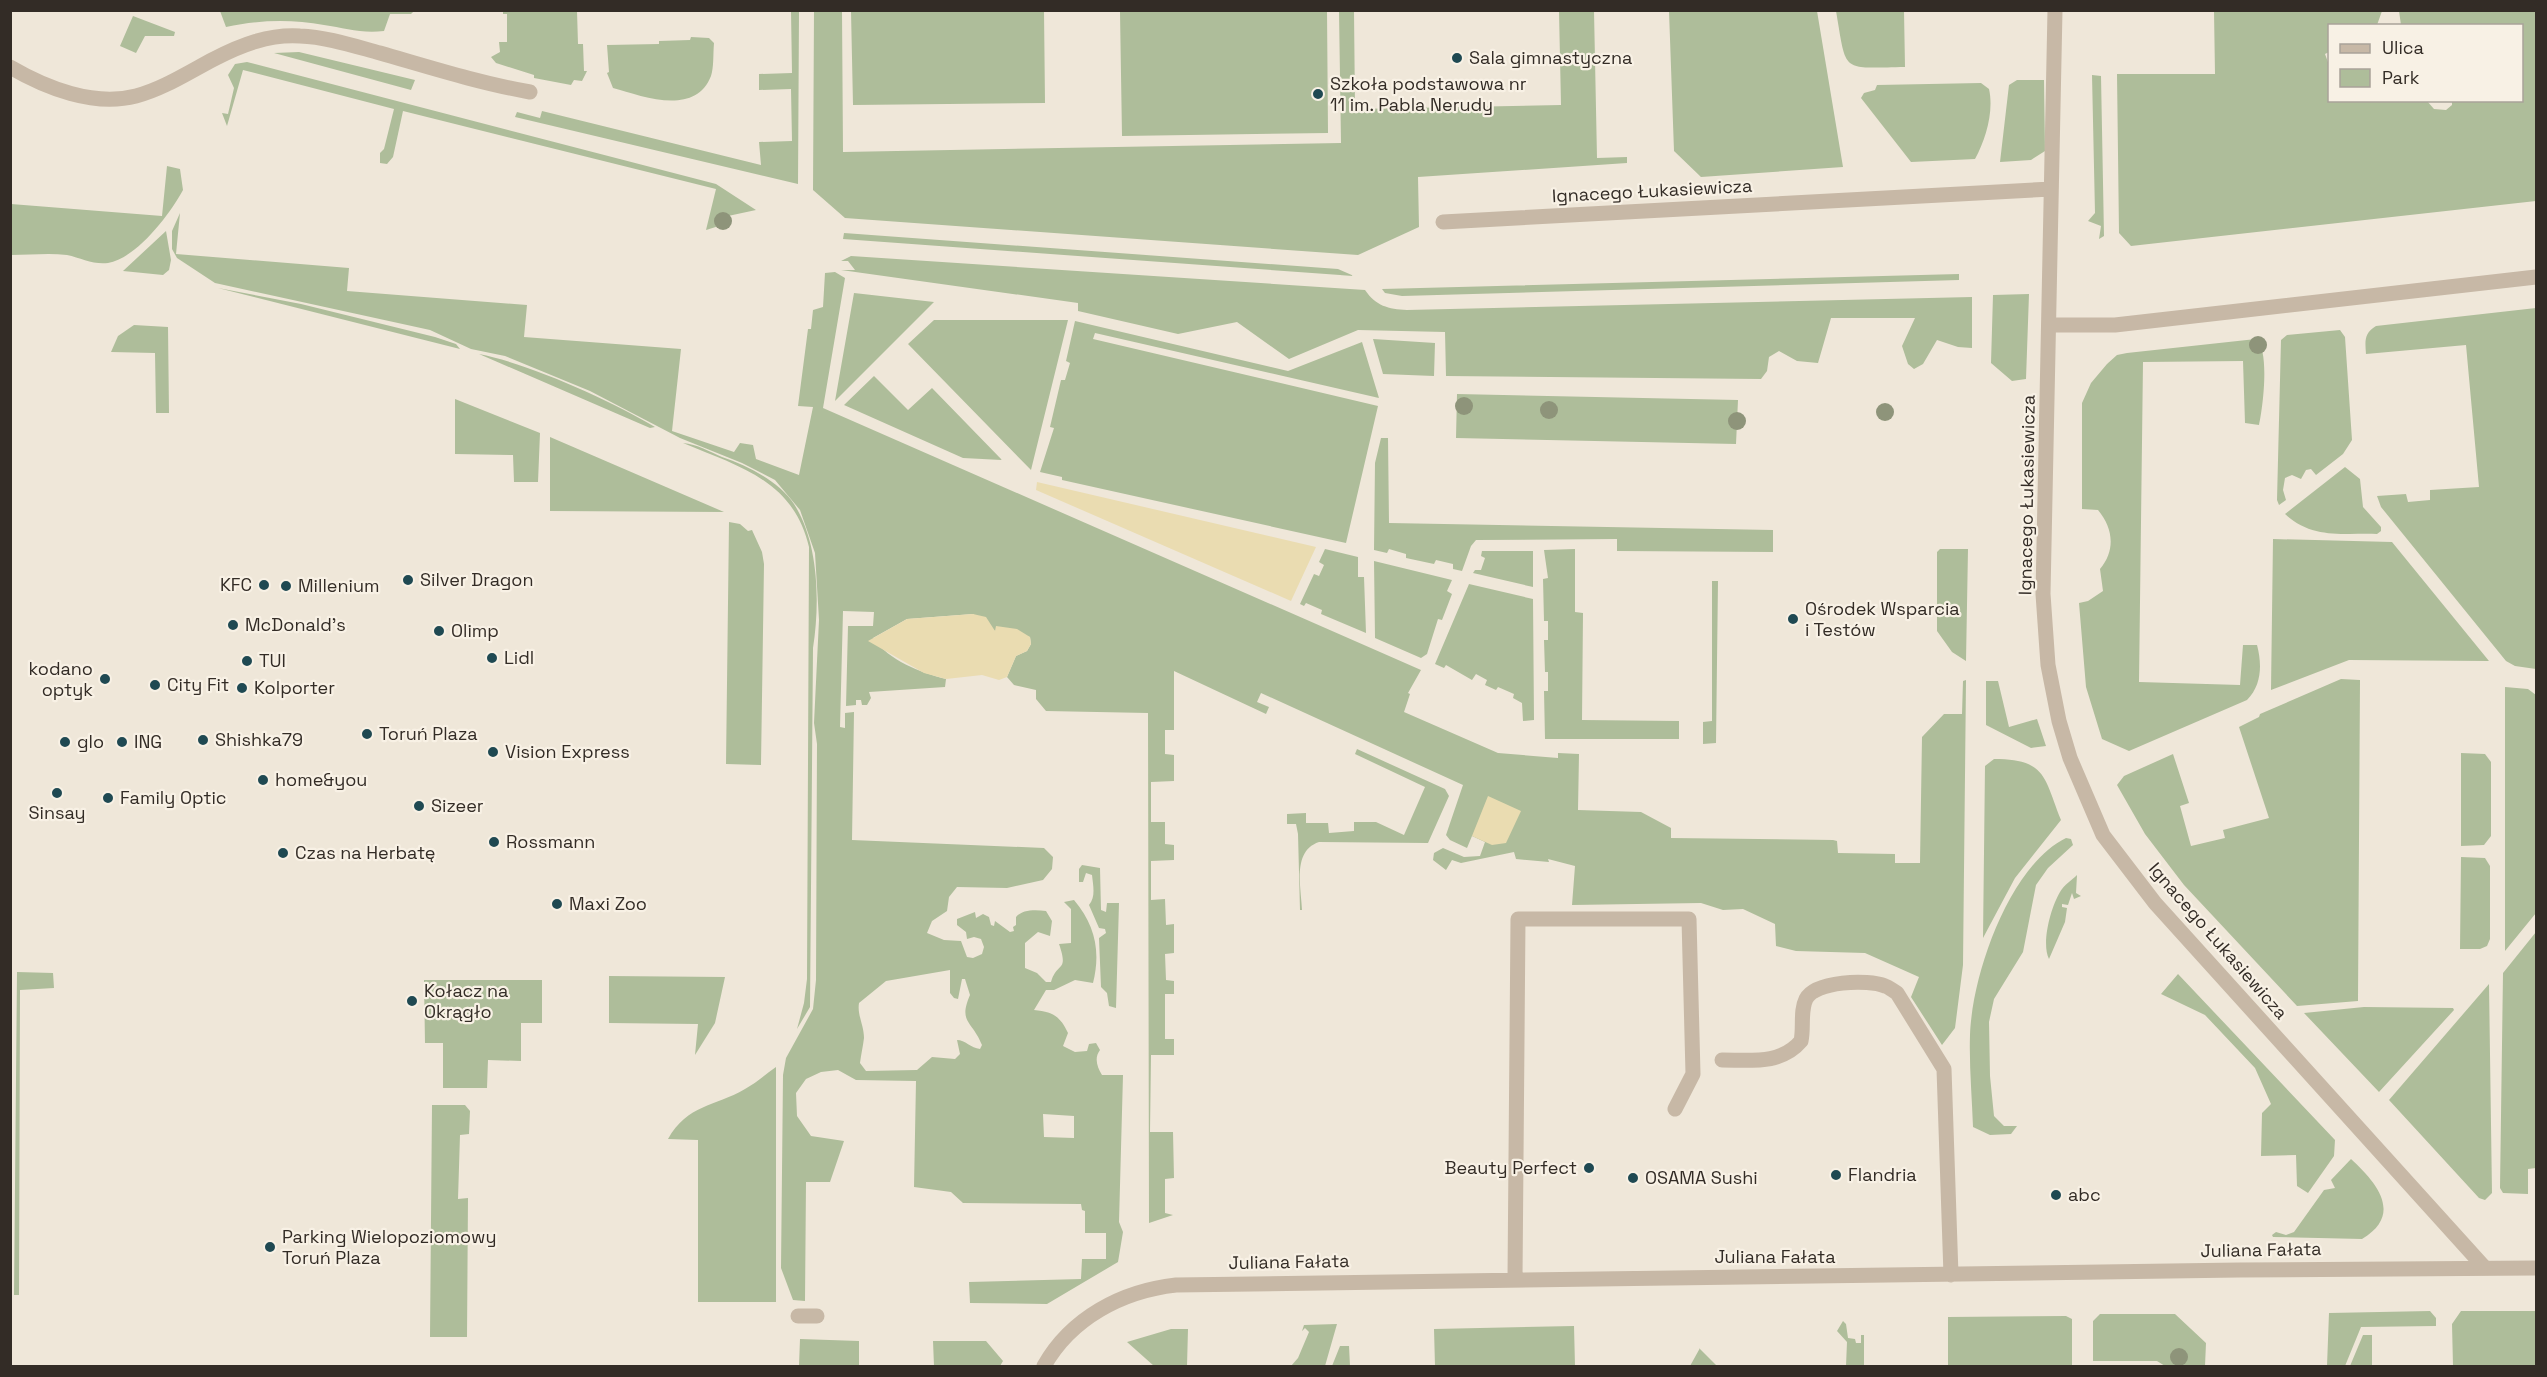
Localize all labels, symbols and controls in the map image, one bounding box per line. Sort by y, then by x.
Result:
legend [2328,24,2523,102]
text: Ulica [2382,36,2424,59]
place label: Sala gimnastyczna [1469,46,1632,69]
marker: Sala gimnastyczna [1450,51,1464,65]
text: Park [2382,66,2420,89]
place label: Szkoła podstawowa nr 11 im. Pabla Nerudy [1330,72,1527,116]
marker: Szkoła podstawowa nr 11 im. Pabla Nerudy [1311,87,1325,101]
street label: Ignacego Łukasiewicza [1551,174,1753,207]
street label: Ignacego Łukasiewicza [2013,394,2040,595]
place label: Silver Dragon [420,568,534,591]
place label: KFC [220,573,252,596]
marker: Silver Dragon [401,573,415,587]
place label: Millenium [298,574,379,597]
marker: KFC [257,578,271,592]
marker: Millenium [279,579,293,593]
place label: Ośrodek Wsparcia i Testów [1805,597,1960,641]
marker: Ośrodek Wsparcia i Testów [1786,612,1800,626]
place label: McDonald's [245,613,346,636]
marker: McDonald's [226,618,240,632]
place label: Olimp [451,619,499,642]
marker: Olimp [432,624,446,638]
place label: Lidl [504,646,534,669]
place label: TUI [259,649,286,672]
marker: Lidl [485,651,499,665]
marker: TUI [240,654,254,668]
place label: kodano optyk [29,657,93,701]
marker: kodano optyk [98,672,112,686]
place label: City Fit [167,673,229,696]
place label: Kolporter [254,676,335,699]
marker: City Fit [148,678,162,692]
marker: Kolporter [235,681,249,695]
place label: Toruń Plaza [379,722,478,745]
marker: Toruń Plaza [360,727,374,741]
place label: Shishka79 [215,728,303,751]
place label: glo [77,730,104,753]
place label: ING [134,730,162,753]
marker: Shishka79 [196,733,210,747]
marker: glo [58,735,72,749]
marker: ING [115,735,129,749]
place label: Vision Express [505,740,630,763]
marker: Vision Express [486,745,500,759]
place label: home&you [275,768,367,791]
marker: home&you [256,773,270,787]
marker: Sinsay [50,786,64,800]
place label: Family Optic [120,786,227,809]
marker: Family Optic [101,791,115,805]
place label: Sizeer [431,794,484,817]
marker: Sizeer [412,799,426,813]
place label: Sinsay [28,801,86,824]
place label: Rossmann [506,830,595,853]
marker: Rossmann [487,835,501,849]
place label: Czas na Herbatę [295,841,436,864]
marker: Czas na Herbatę [276,846,290,860]
street label: Ignacego Łukasiewicza [2144,857,2293,1024]
place label: Maxi Zoo [569,892,647,915]
marker: Maxi Zoo [550,897,564,911]
place label: Kołacz na Okrągło [424,979,508,1023]
marker: Kołacz na Okrągło [405,994,419,1008]
place label: Beauty Perfect [1445,1156,1577,1179]
marker: Beauty Perfect [1582,1161,1596,1175]
place label: Flandria [1848,1163,1917,1186]
place label: OSAMA Sushi [1645,1166,1758,1189]
marker: Flandria [1829,1168,1843,1182]
marker: OSAMA Sushi [1626,1171,1640,1185]
place label: abc [2068,1183,2101,1206]
marker: abc [2049,1188,2063,1202]
place label: Parking Wielopoziomowy Toruń Plaza [282,1225,496,1269]
street label: Juliana Fałata [2200,1237,2322,1262]
marker: Parking Wielopoziomowy Toruń Plaza [263,1240,277,1254]
street label: Juliana Fałata [1714,1245,1836,1268]
street label: Juliana Fałata [1228,1249,1350,1274]

